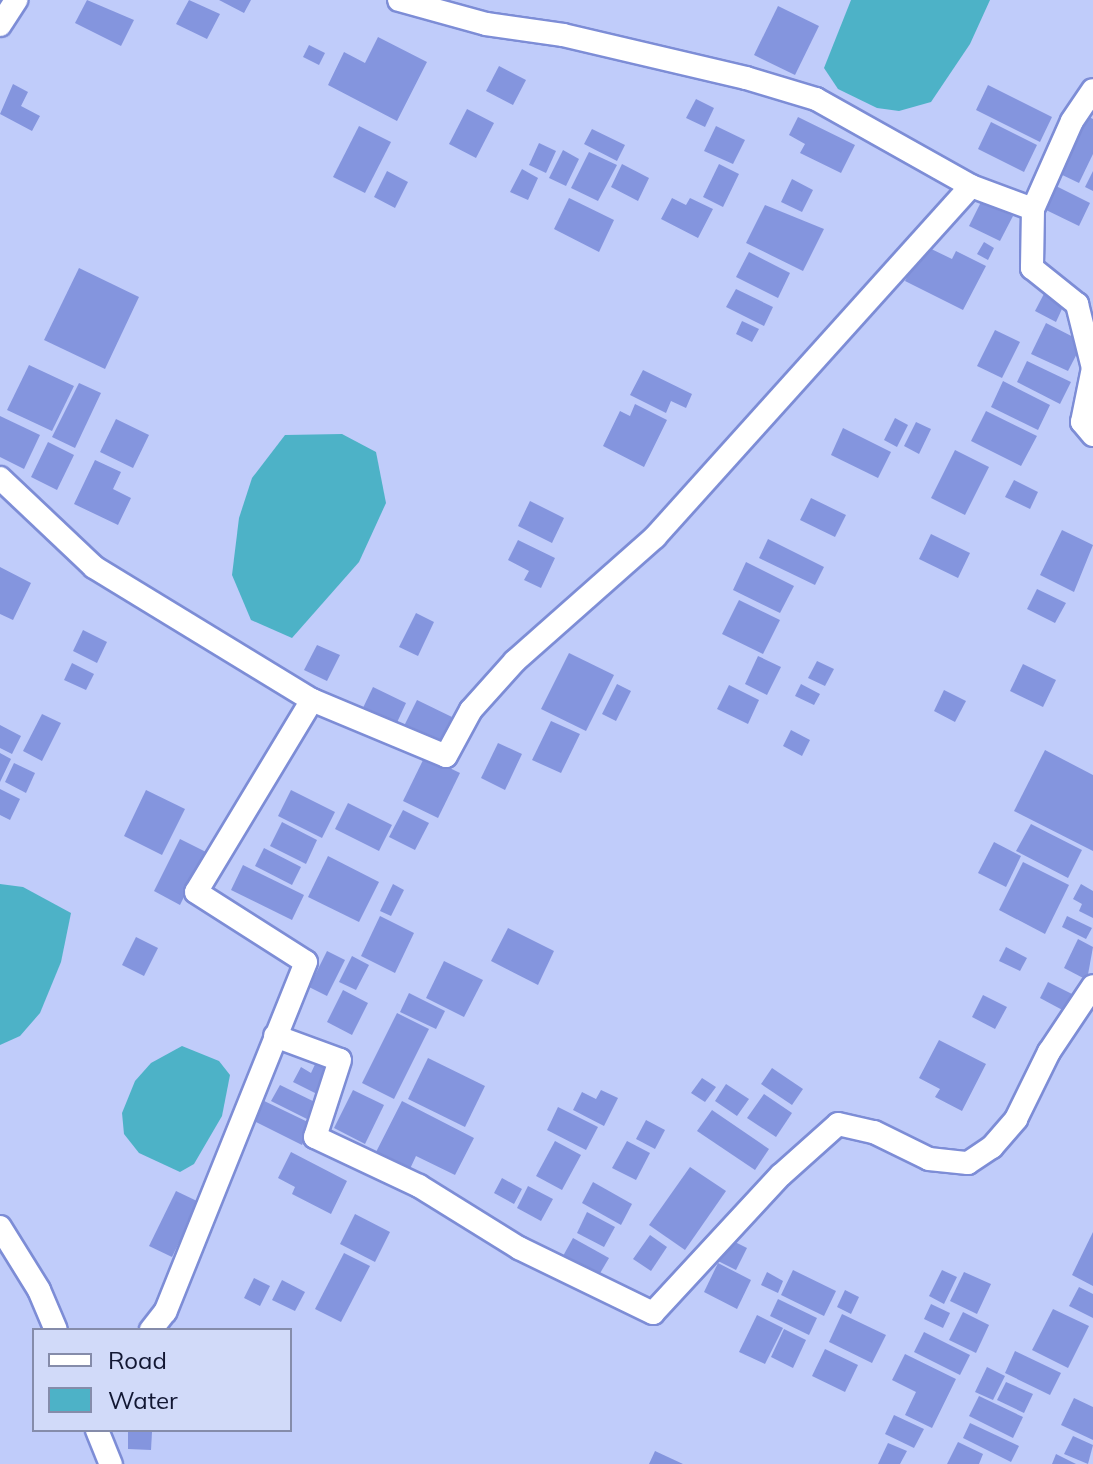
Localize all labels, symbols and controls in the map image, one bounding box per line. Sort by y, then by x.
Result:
legend [32,1328,292,1432]
text: Road [108,1345,167,1375]
text: Water [108,1385,178,1415]

